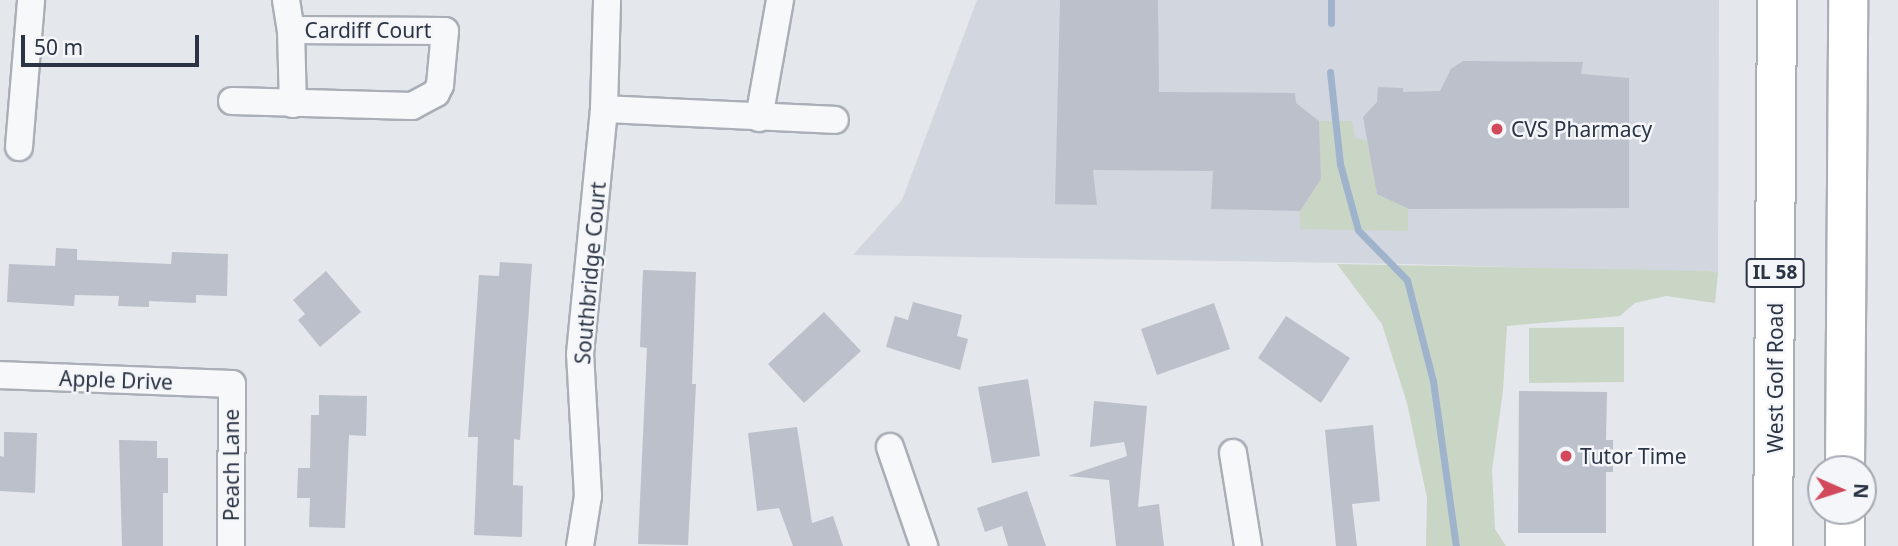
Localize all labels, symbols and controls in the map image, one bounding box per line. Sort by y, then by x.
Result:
street label: Cardiff Court [305,17,431,43]
scale bar [24,21,203,65]
text: 50 m [34,33,83,61]
place label: CVS Pharmacy [1511,116,1652,142]
marker: CVS Pharmacy [1489,121,1505,137]
street label: Southbridge Court [569,181,611,365]
road number: IL 58 [1745,258,1805,288]
street label: West Golf Road [1762,303,1788,453]
street label: Apple Drive [59,365,173,395]
street label: Peach Lane [218,409,244,521]
place label: Tutor Time [1580,443,1687,469]
marker: Tutor Time [1558,448,1574,464]
north arrow [1807,455,1877,525]
text: N [1848,483,1874,499]

